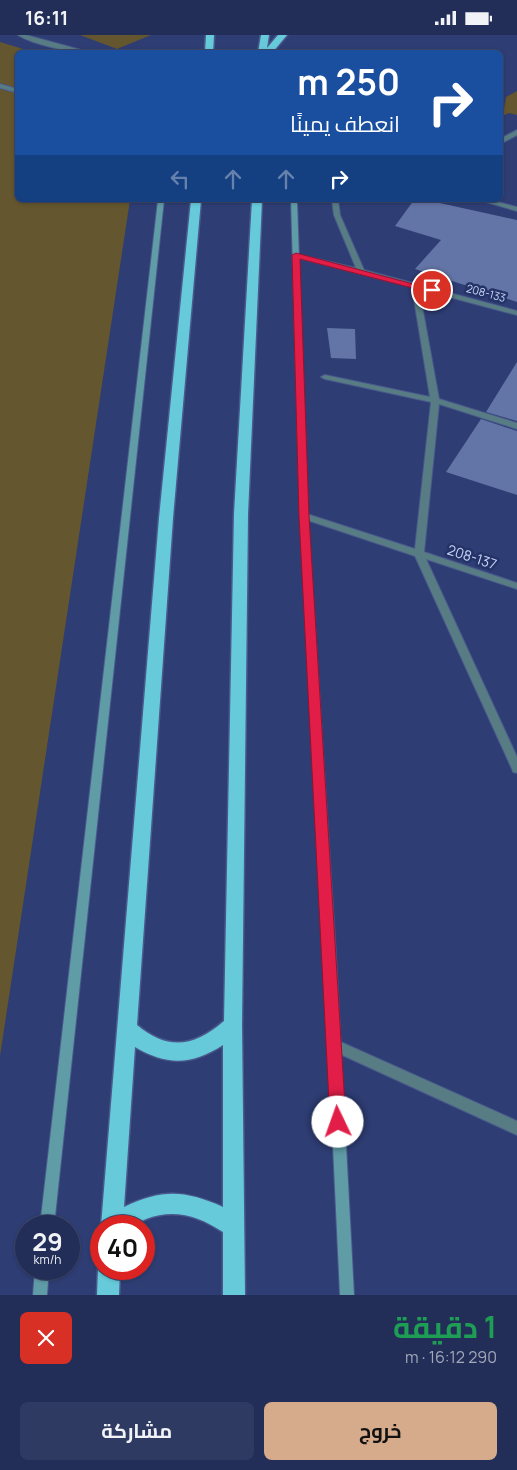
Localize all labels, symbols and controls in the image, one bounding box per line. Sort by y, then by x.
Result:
text: 16:11 [25,5,68,31]
text: 250 m [297,58,400,106]
icon: right [418,70,483,135]
text: انعطف يمينًا [290,109,400,139]
icon: left [166,165,194,193]
icon: ahead [219,165,247,193]
icon: ahead [272,165,300,193]
icon: right [325,165,353,193]
pin [411,269,453,311]
icon: arrive [418,276,446,304]
street label: 208-133 [465,280,508,305]
street label: 208-137 [445,540,499,573]
position arrow [311,1095,363,1147]
speed limit sign: 40 [90,1215,155,1280]
text: 29 [32,1224,63,1259]
text: km/h [34,1251,61,1268]
text: 1 دقيقة [393,1306,497,1347]
button: close [20,1312,72,1364]
text: 290 m · 16:12 [405,1346,497,1368]
button: مشاركة [20,1402,254,1460]
button: خروج [264,1402,497,1460]

